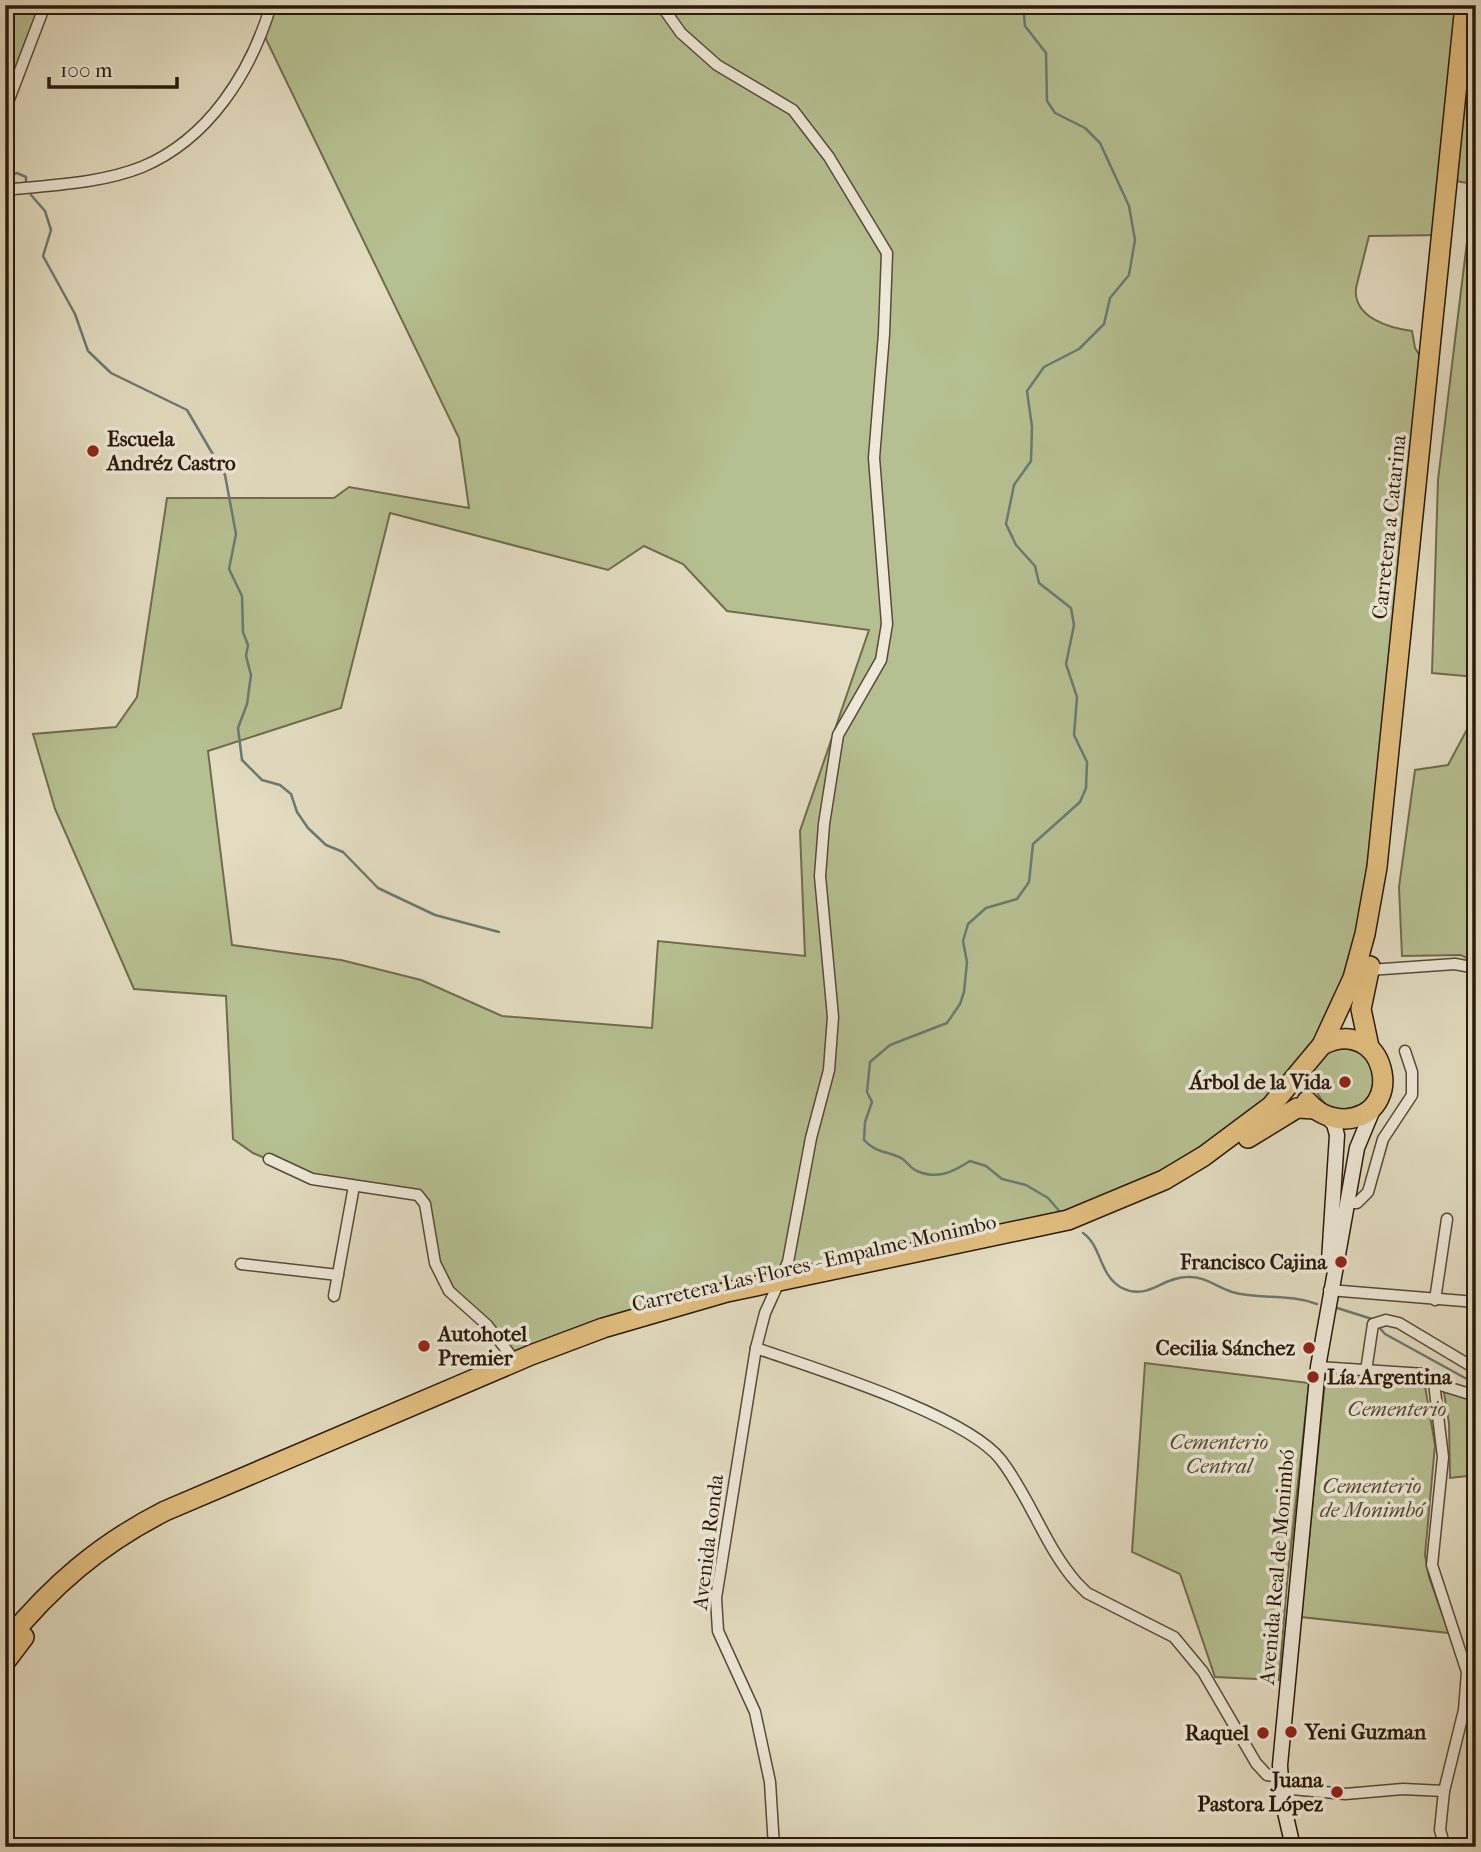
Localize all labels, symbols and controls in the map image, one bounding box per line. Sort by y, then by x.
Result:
scale bar [49,46,177,90]
text: 100 m [60,58,113,82]
place label: Escuela Andréz Castro [105,427,236,475]
street label: Carretera a Catarina [1367,433,1411,620]
marker: Escuela Andréz Castro [85,443,101,459]
place label: Árbol de la Vida [1187,1069,1332,1094]
marker: Árbol de la Vida [1337,1074,1353,1090]
street label: Carretera Las Flores - Empalme Monimbo [630,1209,998,1317]
place label: Francisco Cajina [1179,1250,1328,1274]
marker: Francisco Cajina [1333,1254,1349,1270]
place label: Autohotel Premier [436,1322,527,1370]
place label: Cecilia Sánchez [1156,1336,1296,1360]
marker: Autohotel Premier [416,1338,432,1354]
marker: Cecilia Sánchez [1301,1340,1317,1356]
place label: Lía Argentina [1327,1365,1453,1389]
marker: Lía Argentina [1305,1369,1321,1385]
park label: Cementerio [1348,1397,1447,1421]
park label: Cementerio Central [1170,1430,1269,1478]
street label: Avenida Real de Monimbó [1255,1448,1299,1687]
street label: Avenida Ronda [688,1473,728,1612]
park label: Cementerio de Monimbó [1320,1474,1427,1522]
place label: Yeni Guzman [1304,1720,1427,1744]
place label: Raquel [1185,1721,1249,1745]
marker: Yeni Guzman [1283,1724,1299,1740]
marker: Raquel [1255,1725,1271,1741]
place label: Juana Pastora López [1197,1768,1324,1816]
marker: Juana Pastora López [1329,1784,1345,1800]

